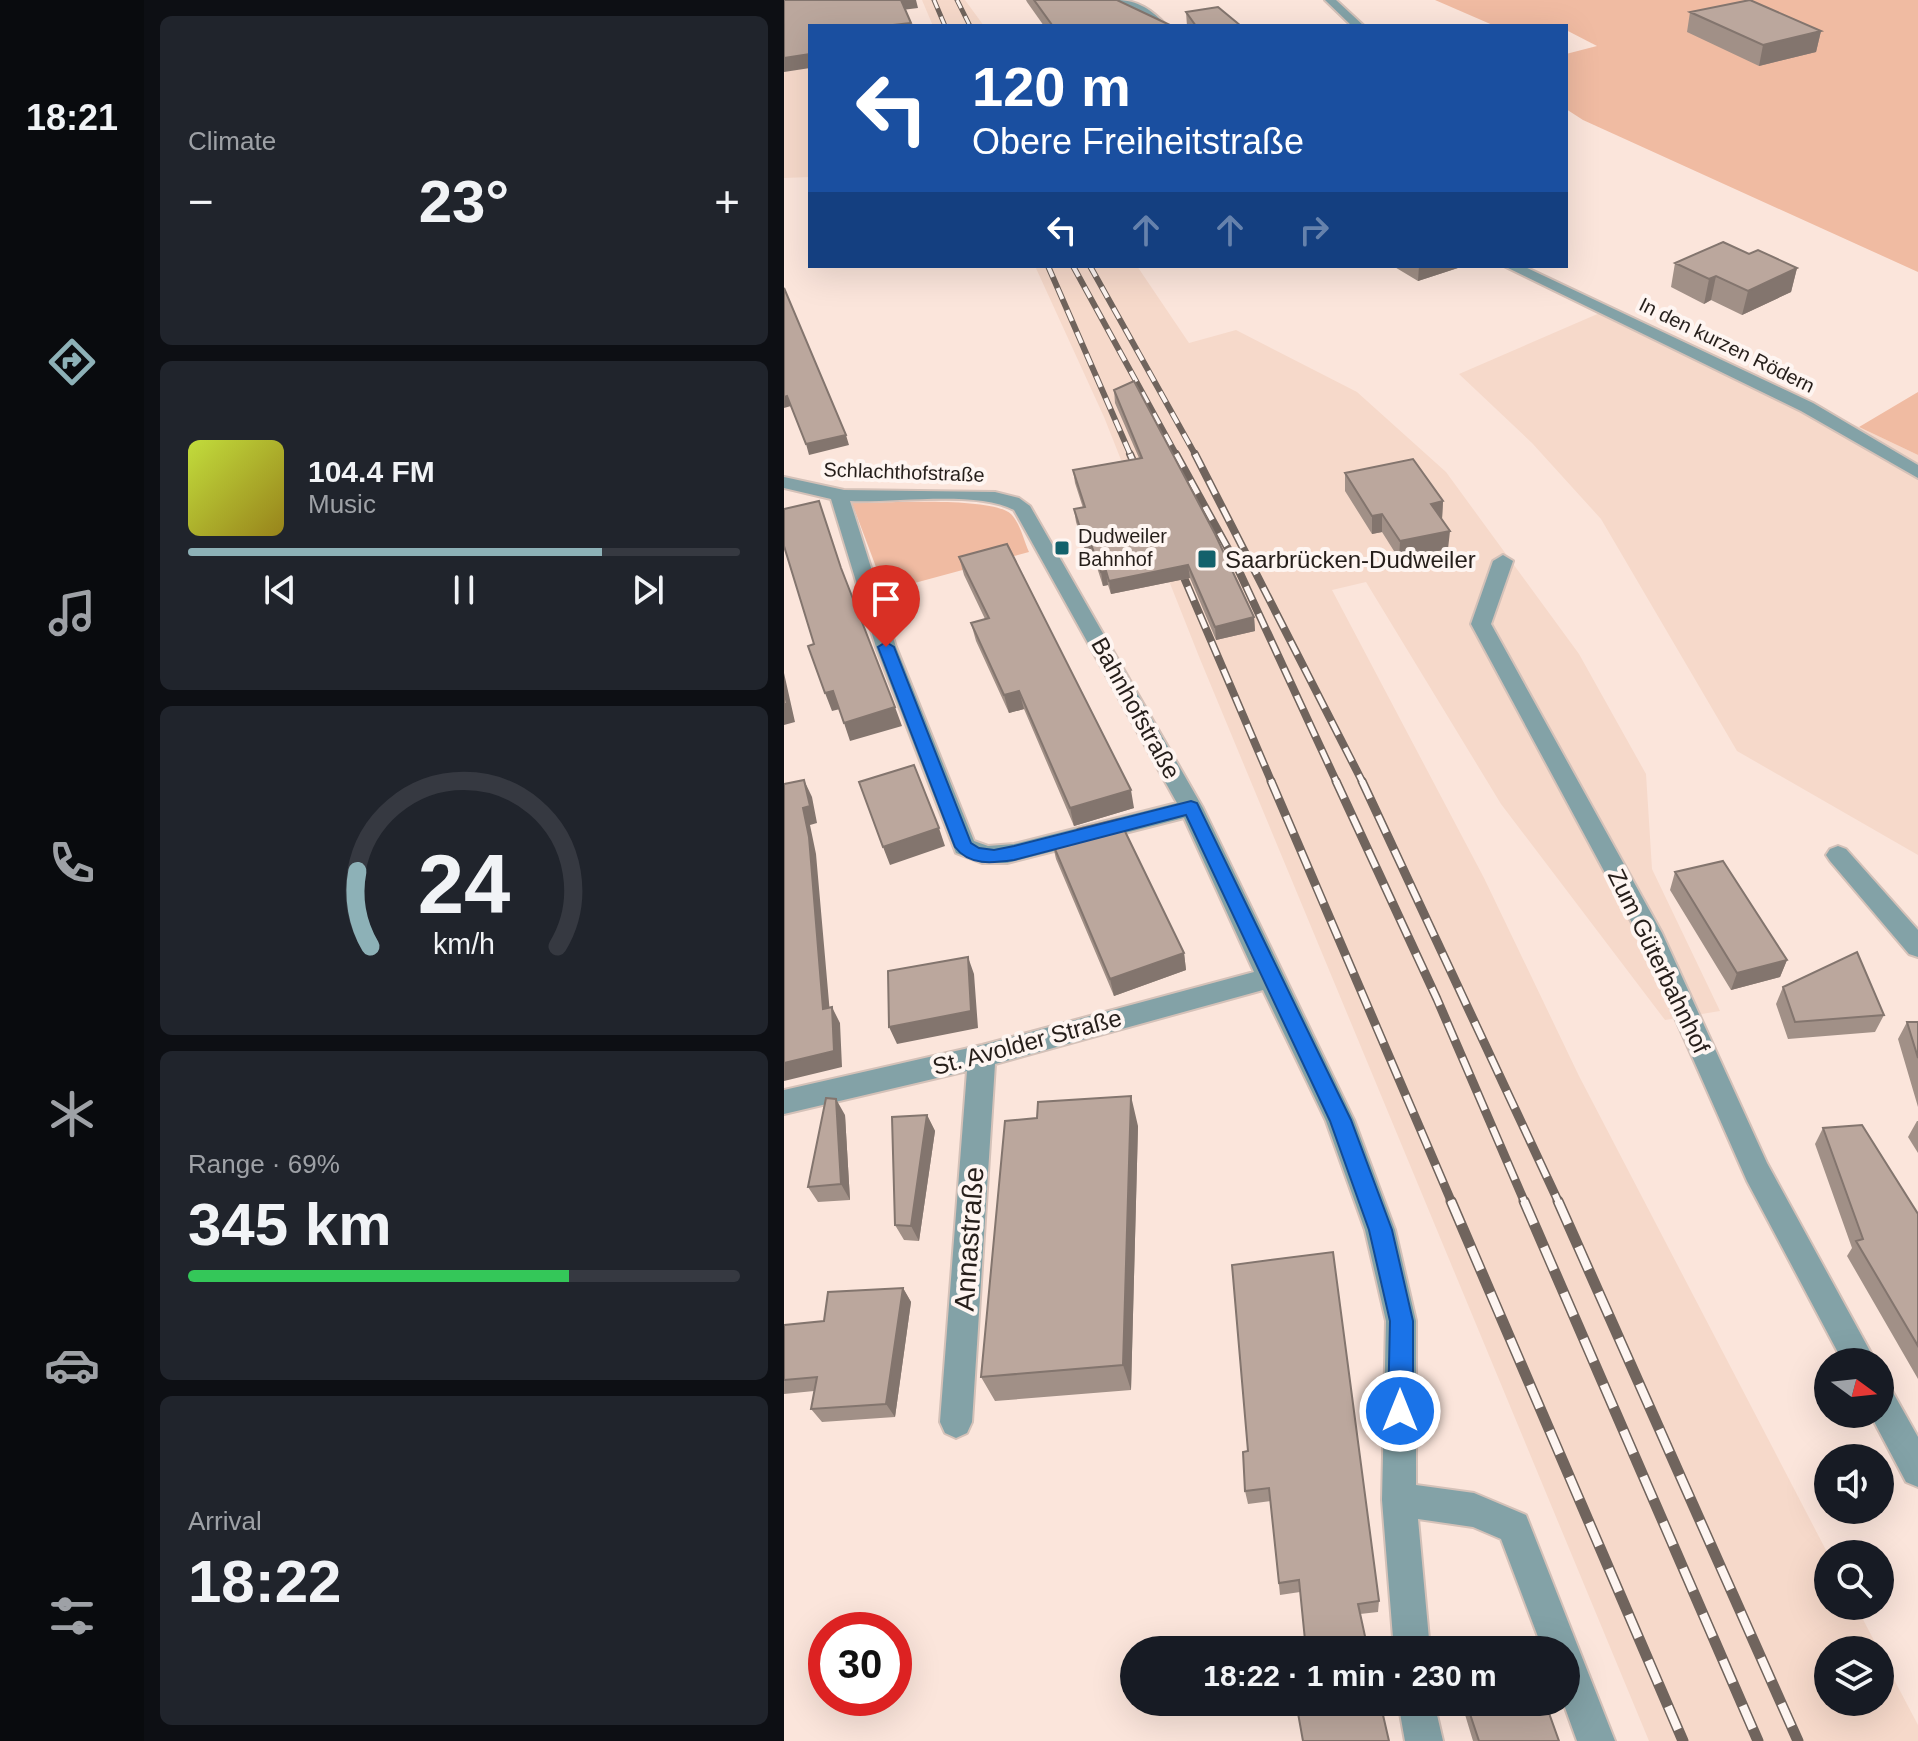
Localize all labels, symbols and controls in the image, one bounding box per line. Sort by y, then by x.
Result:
text: 120 m [972,55,1131,118]
icon: left [840,56,944,160]
text: 18:21 [26,97,118,138]
text: Obere Freiheitstraße [972,121,1304,162]
text: Climate [188,126,276,156]
text: 23° [419,168,509,235]
text: − [188,177,214,226]
text: + [714,177,740,226]
icon: left [1040,208,1084,252]
icon: ahead [1124,208,1168,252]
icon: ahead [1208,208,1252,252]
icon: right [1292,208,1336,252]
street label: In den kurzen Rödern [1636,293,1818,397]
icon: directions [44,334,100,390]
text: 104.4 FM [308,455,435,488]
street label: Schlachthofstraße [823,458,985,486]
text: Music [308,489,376,519]
place label: Dudweiler Bahnhof [1078,525,1167,570]
marker: Dudweiler Bahnhof [1053,539,1071,557]
place label: Saarbrücken-Dudweiler [1225,546,1476,573]
marker: Saarbrücken-Dudweiler [1196,548,1218,570]
pin [852,565,920,647]
icon: previous [258,568,302,612]
icon: pause [442,568,486,612]
icon: next [626,568,670,612]
icon: arrive [864,577,908,621]
icon: music [44,585,100,641]
street label: Bahnhofstraße [1086,633,1186,783]
icon: phone [44,835,100,891]
text: 24 [418,837,510,930]
street label: Zum Güterbahnhof [1603,865,1715,1058]
text: km/h [433,928,495,960]
street label: St. Avolder Straße [930,1004,1124,1080]
icon: climate [44,1086,100,1142]
text: Range · 69% [188,1149,340,1179]
street label: Annastraße [948,1166,990,1312]
text: 345 km [188,1191,392,1258]
icon: car [44,1337,100,1393]
north arrow [1814,1348,1894,1428]
map controls [1814,1348,1894,1716]
position arrow [1358,1369,1442,1453]
button: sound [1814,1444,1894,1524]
text: Arrival [188,1506,262,1536]
button: search [1814,1540,1894,1620]
text: 18:22 [188,1548,341,1615]
icon: filters [44,1588,100,1644]
speed limit sign: 30 [808,1612,912,1716]
button: layers [1814,1636,1894,1716]
text: 18:22 · 1 min · 230 m [1203,1659,1497,1692]

